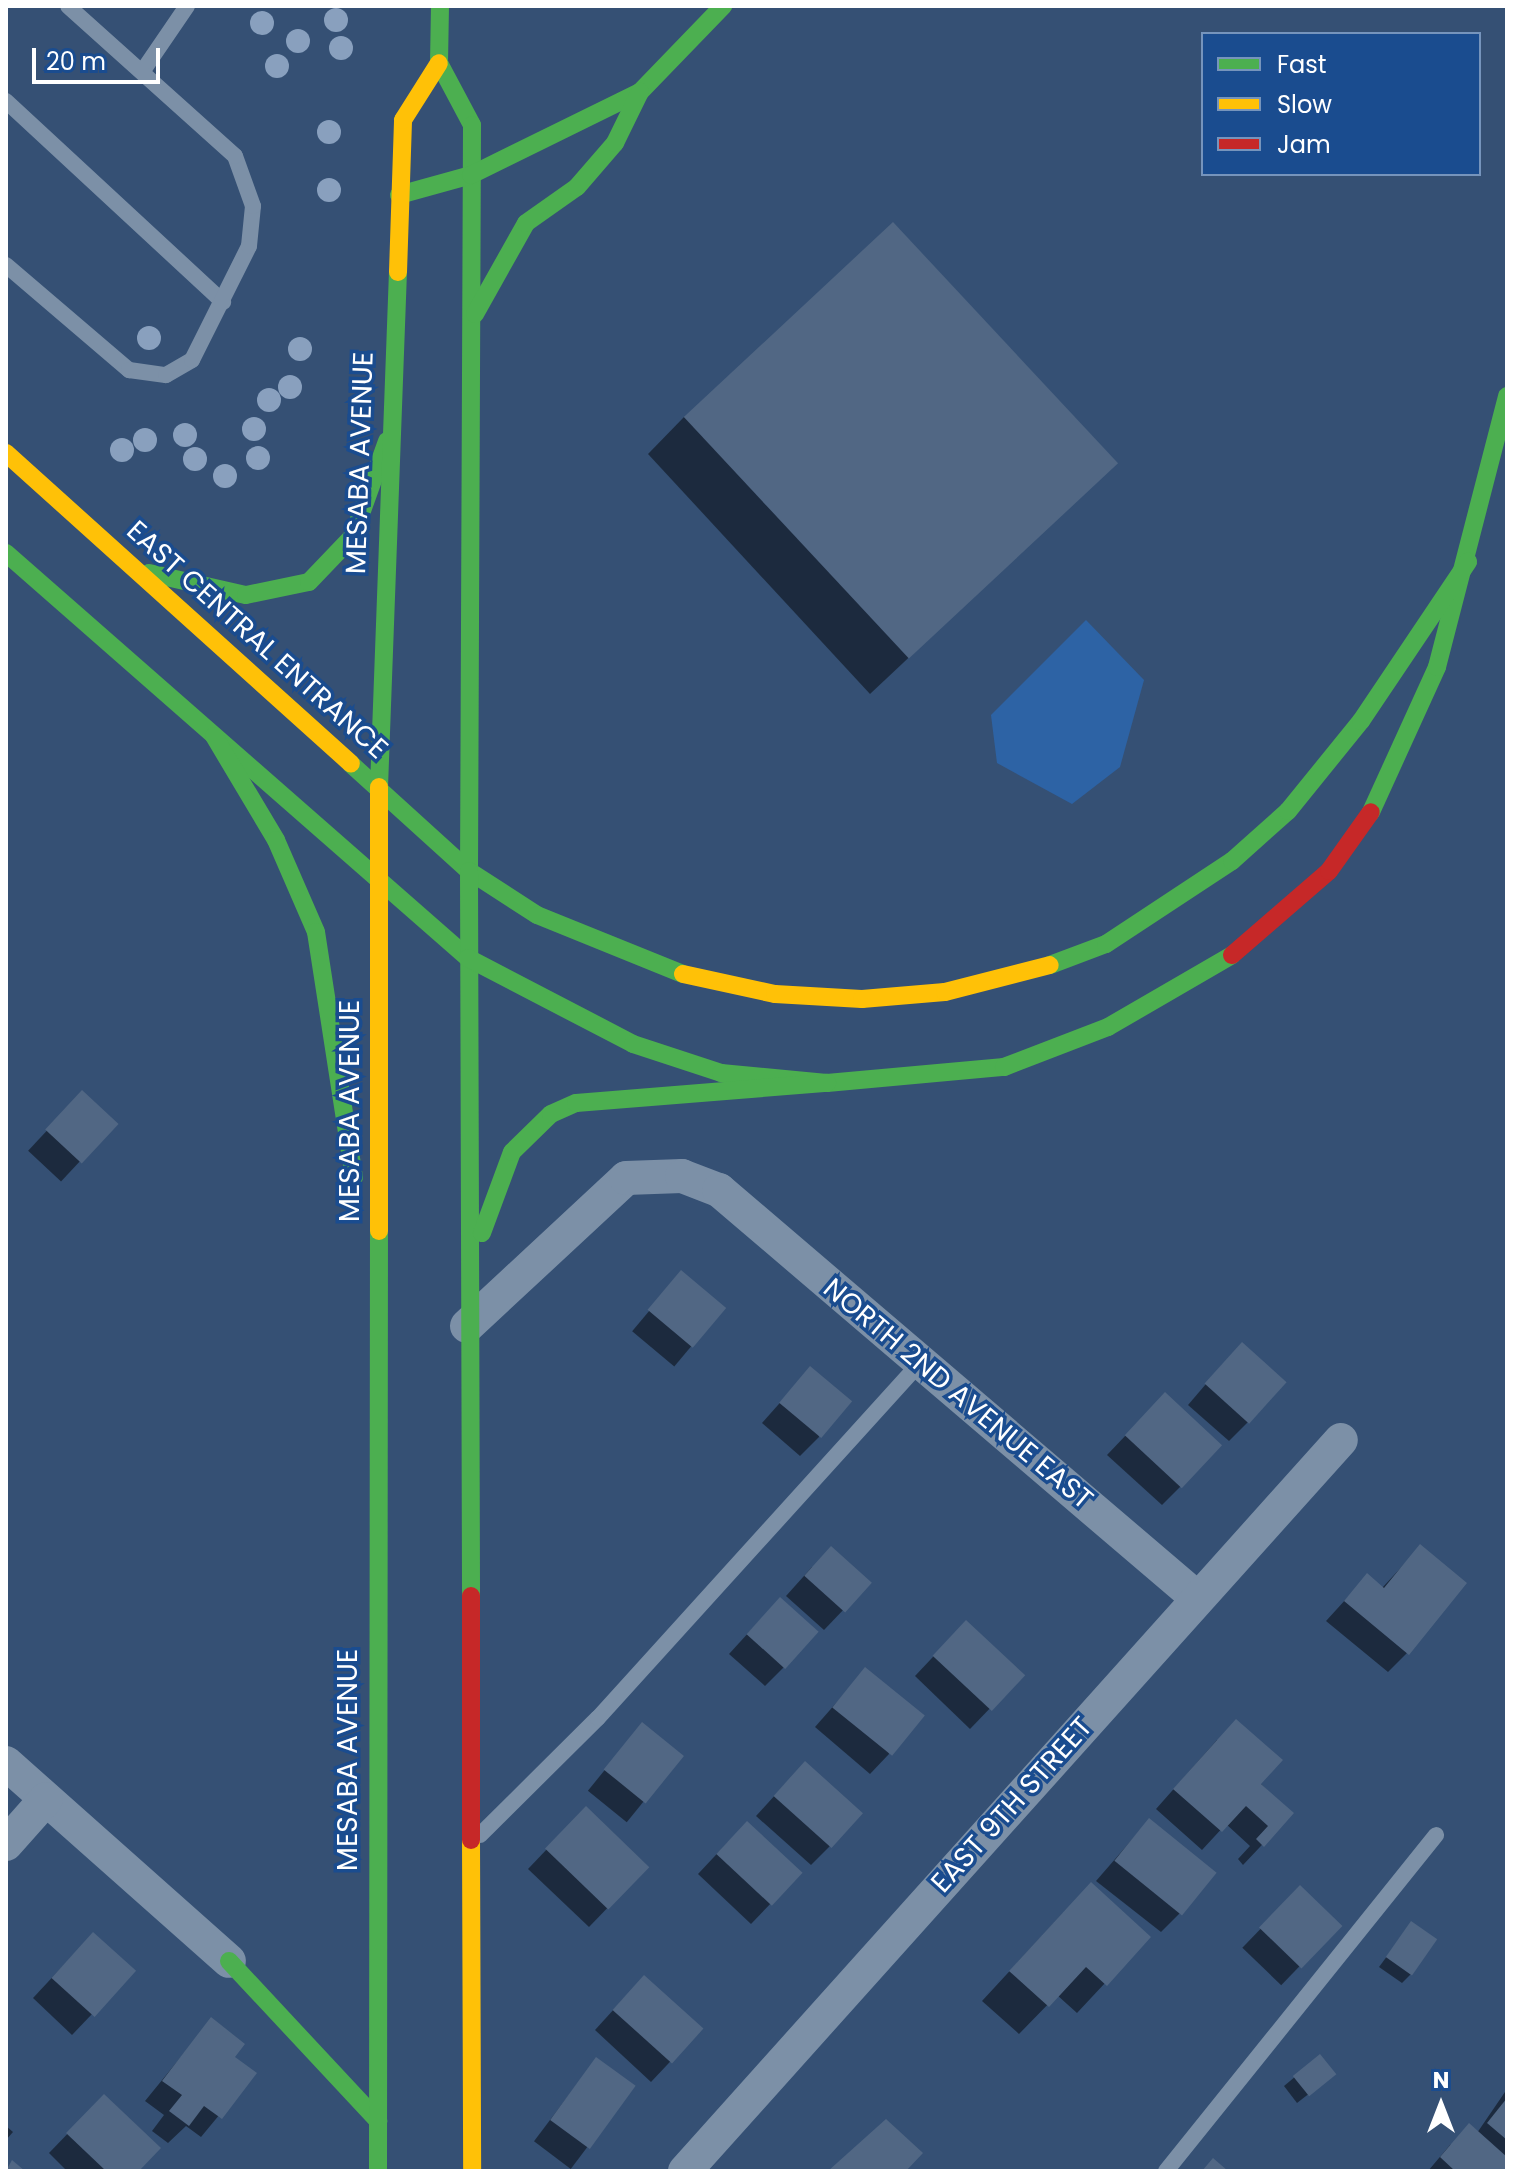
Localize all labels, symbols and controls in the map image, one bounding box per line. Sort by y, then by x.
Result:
scale bar [36,32,164,82]
legend [1201,32,1481,176]
text: 20 m [46,45,106,78]
text: Fast [1277,48,1327,81]
text: Slow [1277,88,1332,121]
text: Jam [1277,128,1331,161]
street label: MESABA AVENUE [339,351,381,575]
street label: EAST CENTRAL ENTRANCE [120,514,394,766]
street label: MESABA AVENUE [333,1000,367,1222]
street label: NORTH 2ND AVENUE EAST [817,1271,1099,1517]
street label: MESABA AVENUE [331,1649,365,1871]
street label: EAST 9TH STREET [924,1710,1100,1900]
north arrow [1401,2065,1481,2145]
text: N [1433,2065,1449,2096]

